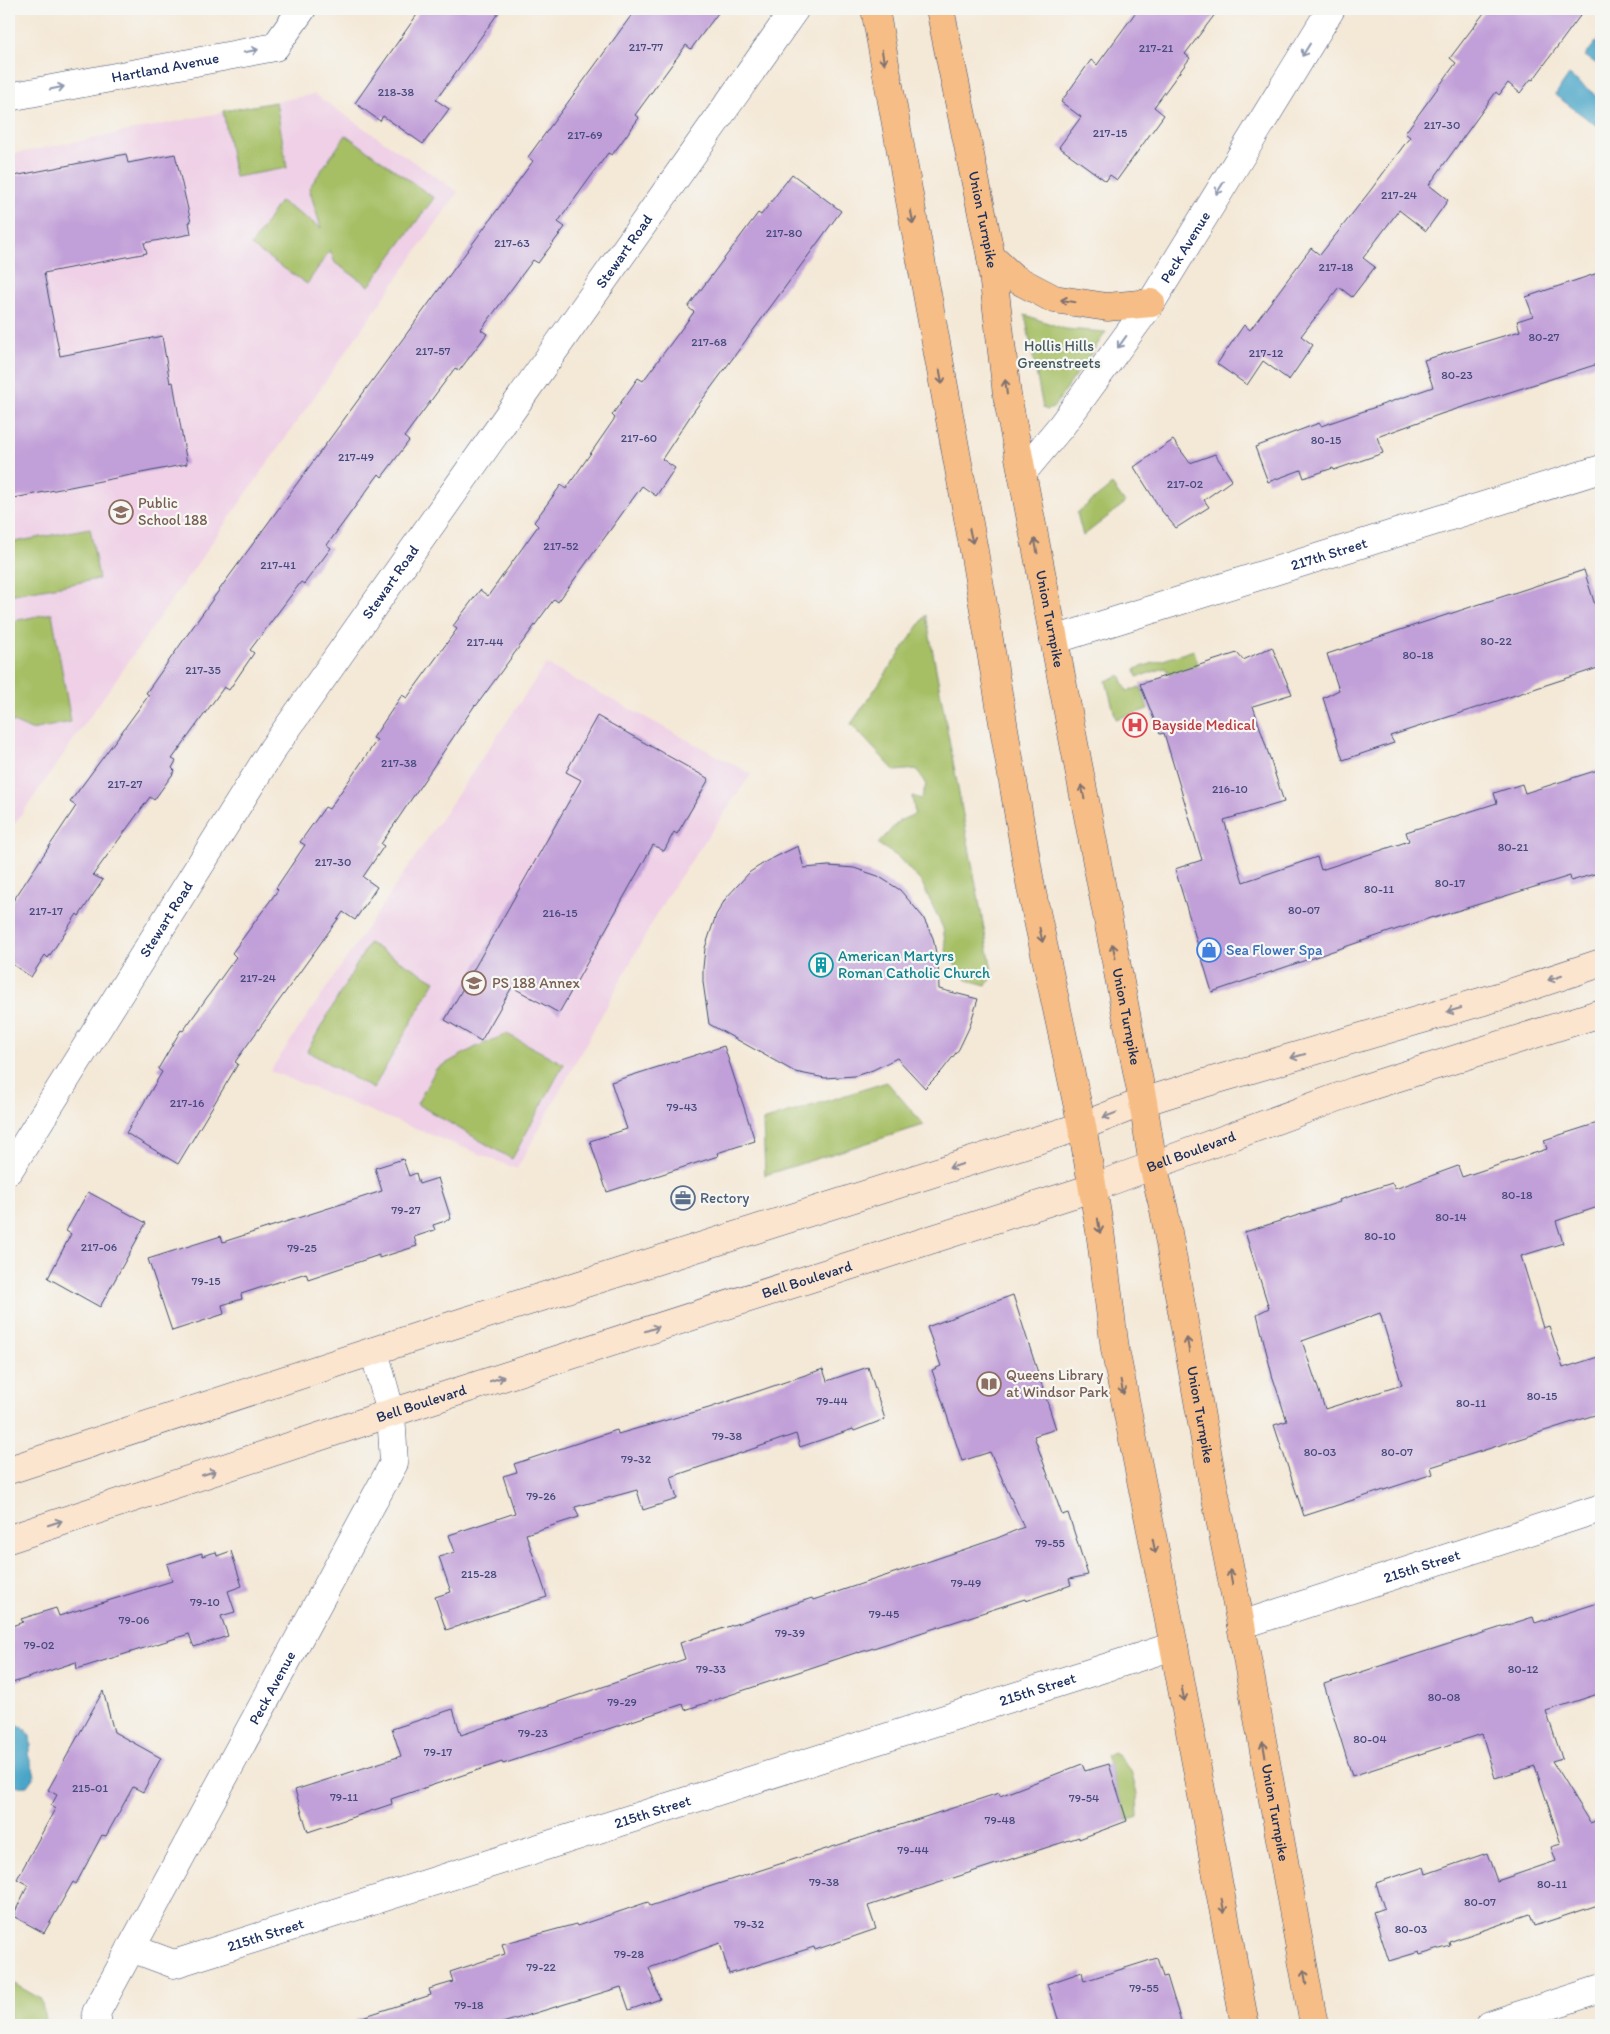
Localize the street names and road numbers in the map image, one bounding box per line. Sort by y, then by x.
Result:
street label: Hartland Avenue [110,49,221,87]
street label: Union Turnpike [965,169,1001,269]
street label: Peck Avenue [1156,208,1214,286]
street label: Stewart Road [592,211,656,292]
street label: 217th Street [1289,534,1370,574]
street label: Stewart Road [358,542,423,623]
street label: Union Turnpike [1032,569,1068,669]
street label: Stewart Road [136,878,197,961]
street label: Union Turnpike [1108,966,1145,1067]
street label: Bell Boulevard [1144,1127,1238,1176]
street label: Bell Boulevard [759,1257,854,1302]
street label: Union Turnpike [1183,1364,1218,1465]
street label: Bell Boulevard [374,1380,469,1426]
street label: 215th Street [1381,1545,1463,1587]
street label: Peck Avenue [245,1648,299,1728]
street label: 215th Street [997,1669,1078,1710]
street label: Union Turnpike [1258,1762,1293,1863]
street label: 215th Street [612,1791,693,1832]
street label: 215th Street [225,1914,307,1955]

